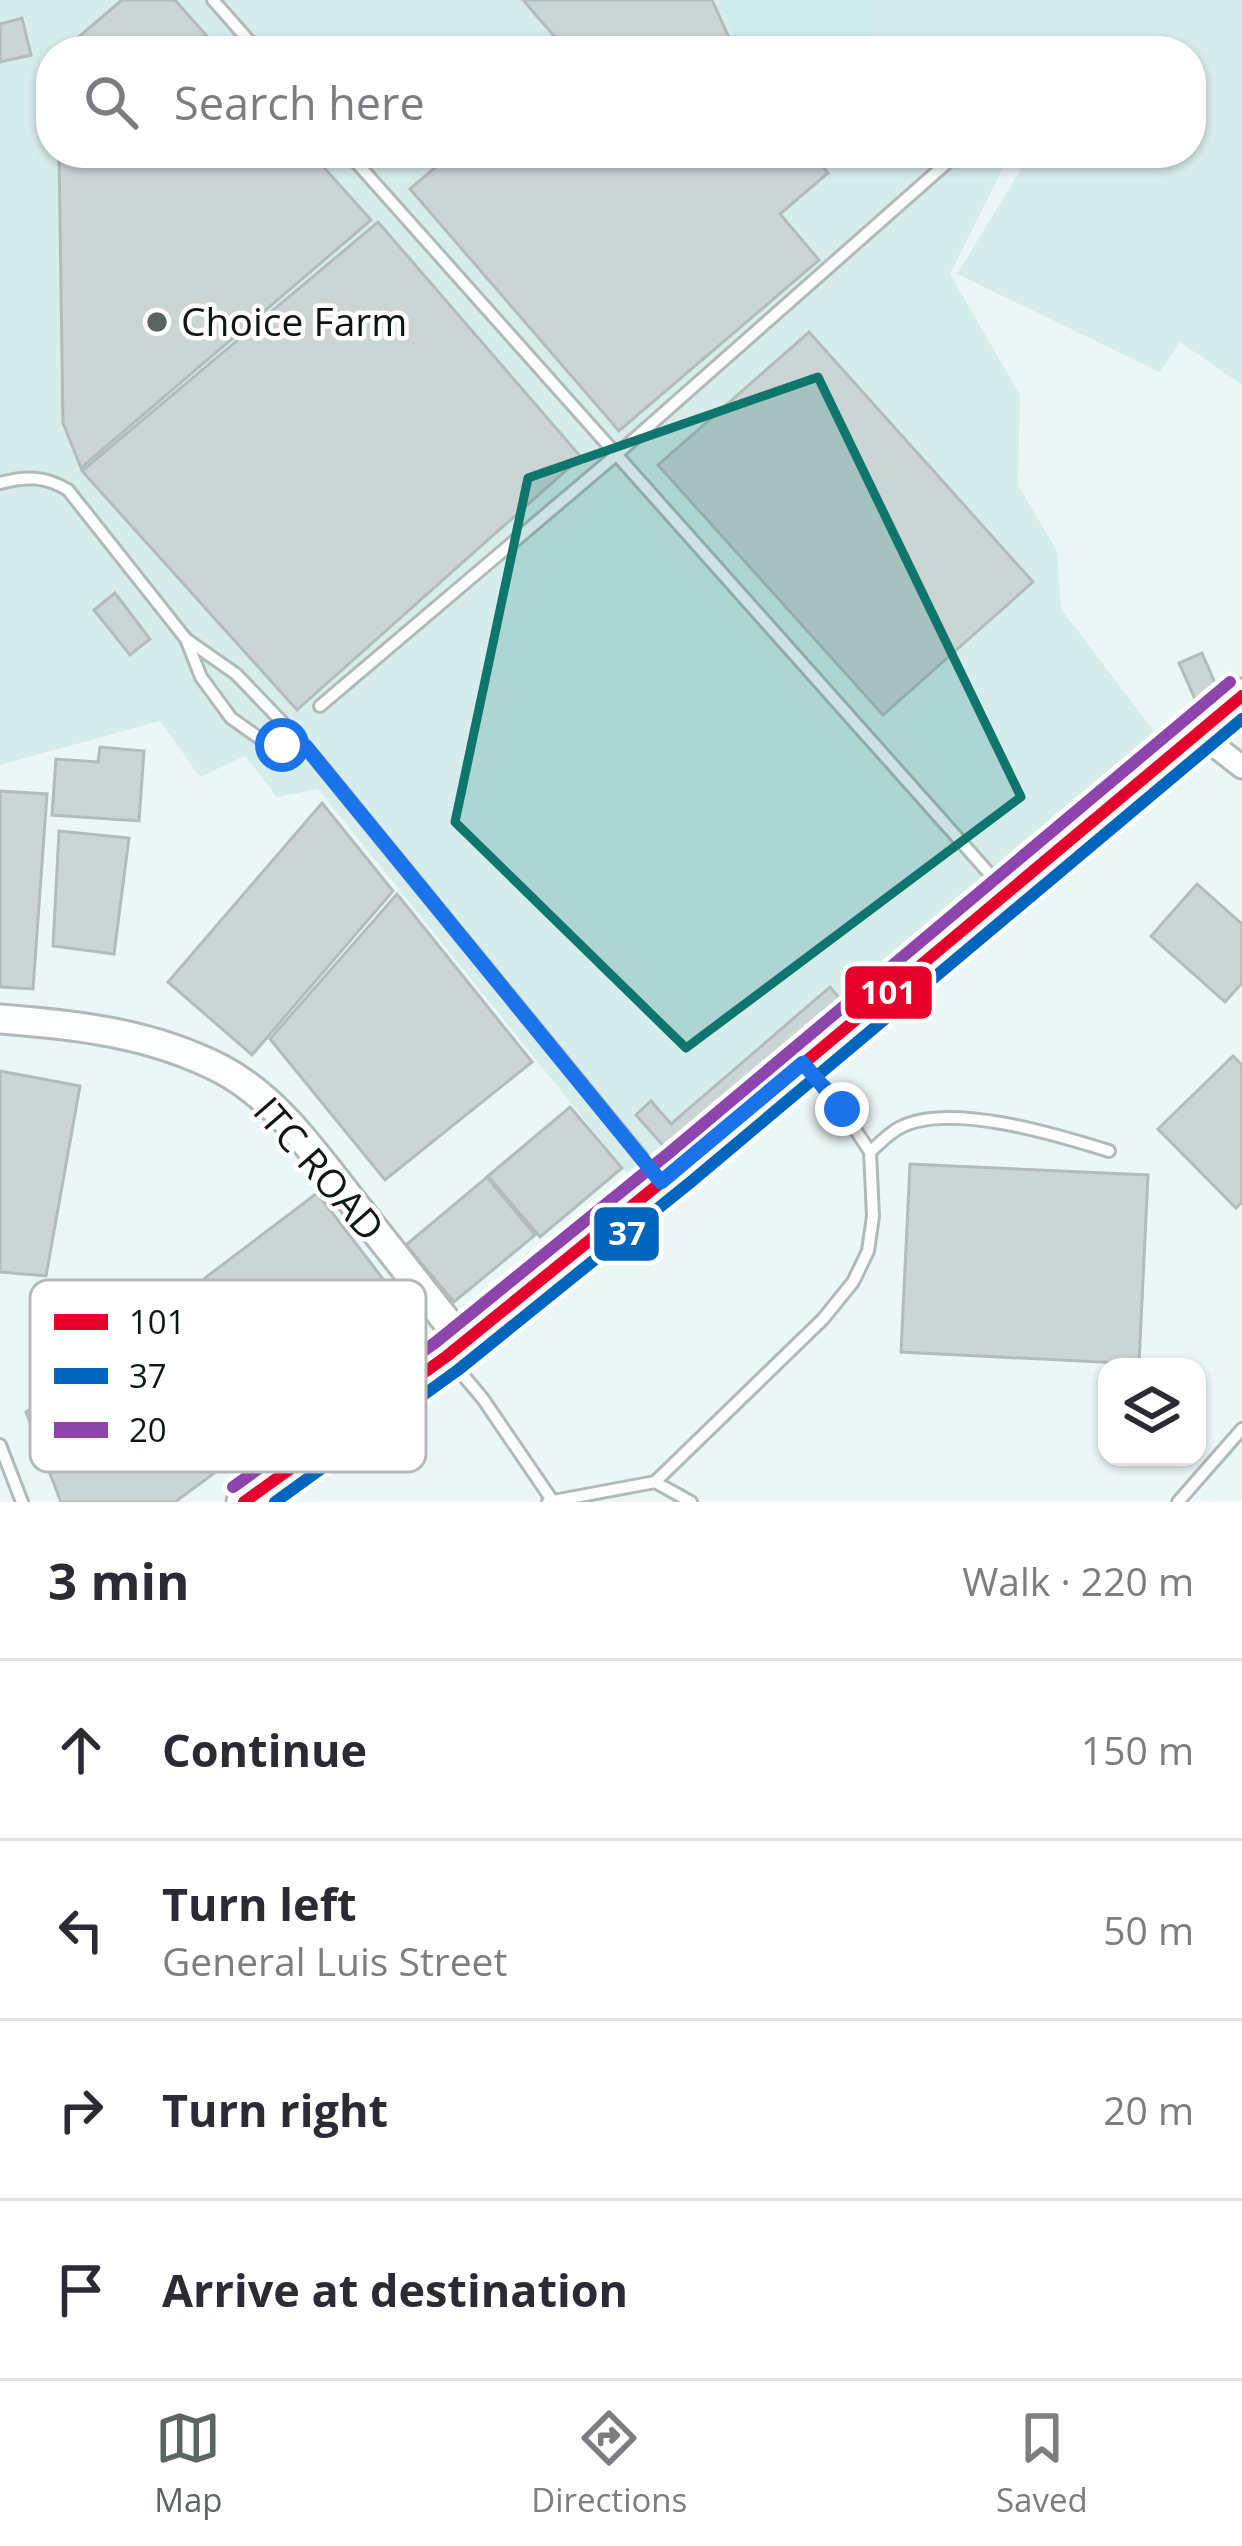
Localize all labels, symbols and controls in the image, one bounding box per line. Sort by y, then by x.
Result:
search box [36,36,1206,168]
icon: search [78,69,144,135]
text: Search here [174,72,425,133]
place label: Choice Farm [181,294,407,347]
marker: Choice Farm [144,309,170,335]
route start [255,718,309,772]
line badge: 101 [843,964,934,1021]
text: 101 [860,969,916,1014]
route end [815,1082,869,1136]
street label: ITC ROAD [243,1085,397,1251]
line badge: 37 [592,1205,661,1263]
text: 37 [608,1210,646,1255]
legend [30,1280,426,1472]
text: 101 [129,1299,186,1344]
text: 37 [129,1353,167,1398]
map controls [1098,1358,1206,1466]
button: layers [1098,1358,1206,1466]
text: 20 [129,1407,167,1452]
text: 3 min [48,1545,190,1615]
text: Walk · 220 m [962,1554,1194,1607]
icon: ahead [48,1717,114,1783]
text: Continue [162,1719,367,1780]
text: 150 m [1081,1723,1194,1776]
text: Turn left [162,1873,357,1934]
icon: left [48,1897,114,1963]
text: 50 m [1103,1903,1194,1956]
text: General Luis Street [162,1934,507,1987]
icon: right [48,2077,114,2143]
text: Turn right [162,2079,388,2140]
text: 20 m [1103,2083,1194,2136]
icon: arrive [48,2257,114,2323]
text: Arrive at destination [162,2259,628,2320]
tab: Map [154,2405,223,2522]
tab: Directions [531,2405,687,2522]
tab: Saved [996,2405,1088,2522]

